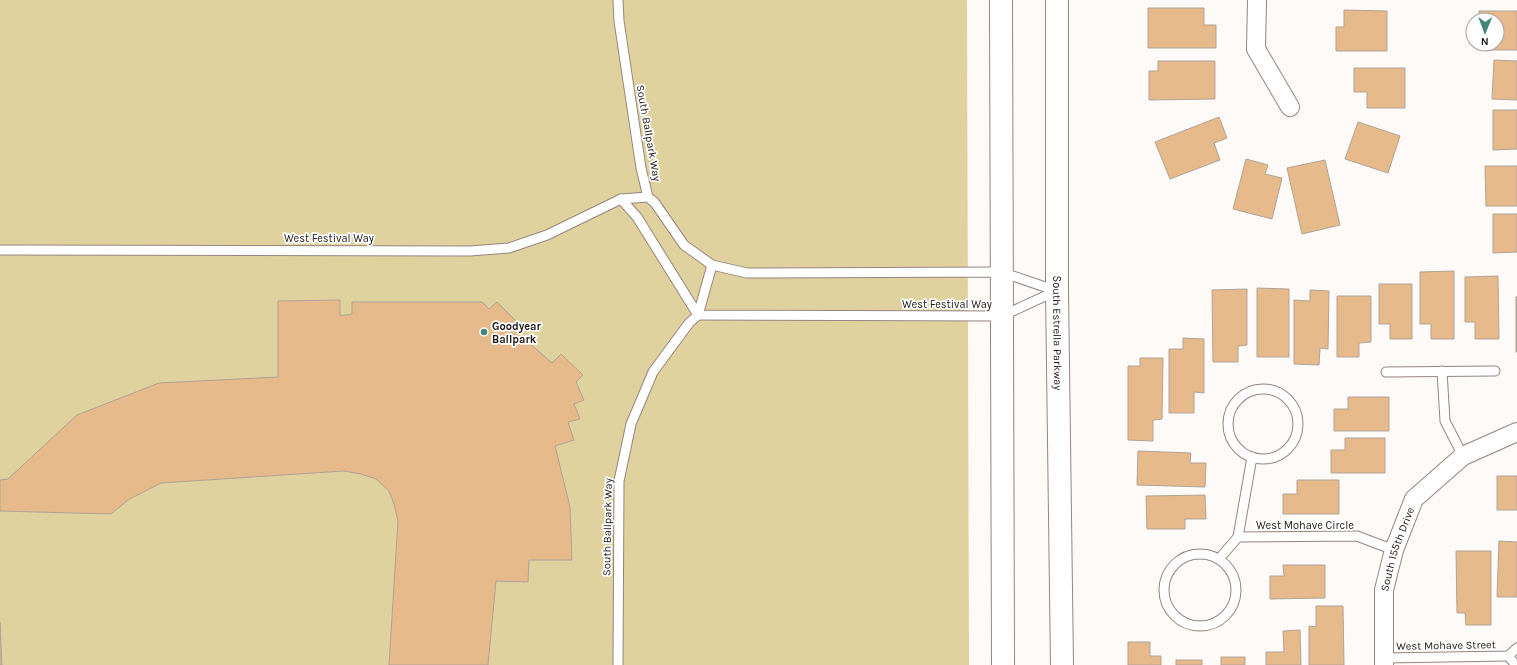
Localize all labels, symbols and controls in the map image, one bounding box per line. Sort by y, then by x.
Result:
north arrow [1465,12,1505,52]
text: N [1481,35,1489,48]
street label: South Ballpark Way [634,84,663,182]
street label: West Festival Way [284,232,374,245]
street label: South Estrella Parkway [1050,276,1064,391]
street label: West Festival Way [902,298,992,311]
place label: Goodyear Ballpark [492,320,541,346]
marker: Goodyear Ballpark [479,327,489,337]
street label: South Ballpark Way [600,478,615,576]
street label: South 155th Drive [1378,505,1417,593]
street label: West Mohave Circle [1256,519,1354,532]
street label: West Mohave Street [1396,638,1496,653]

